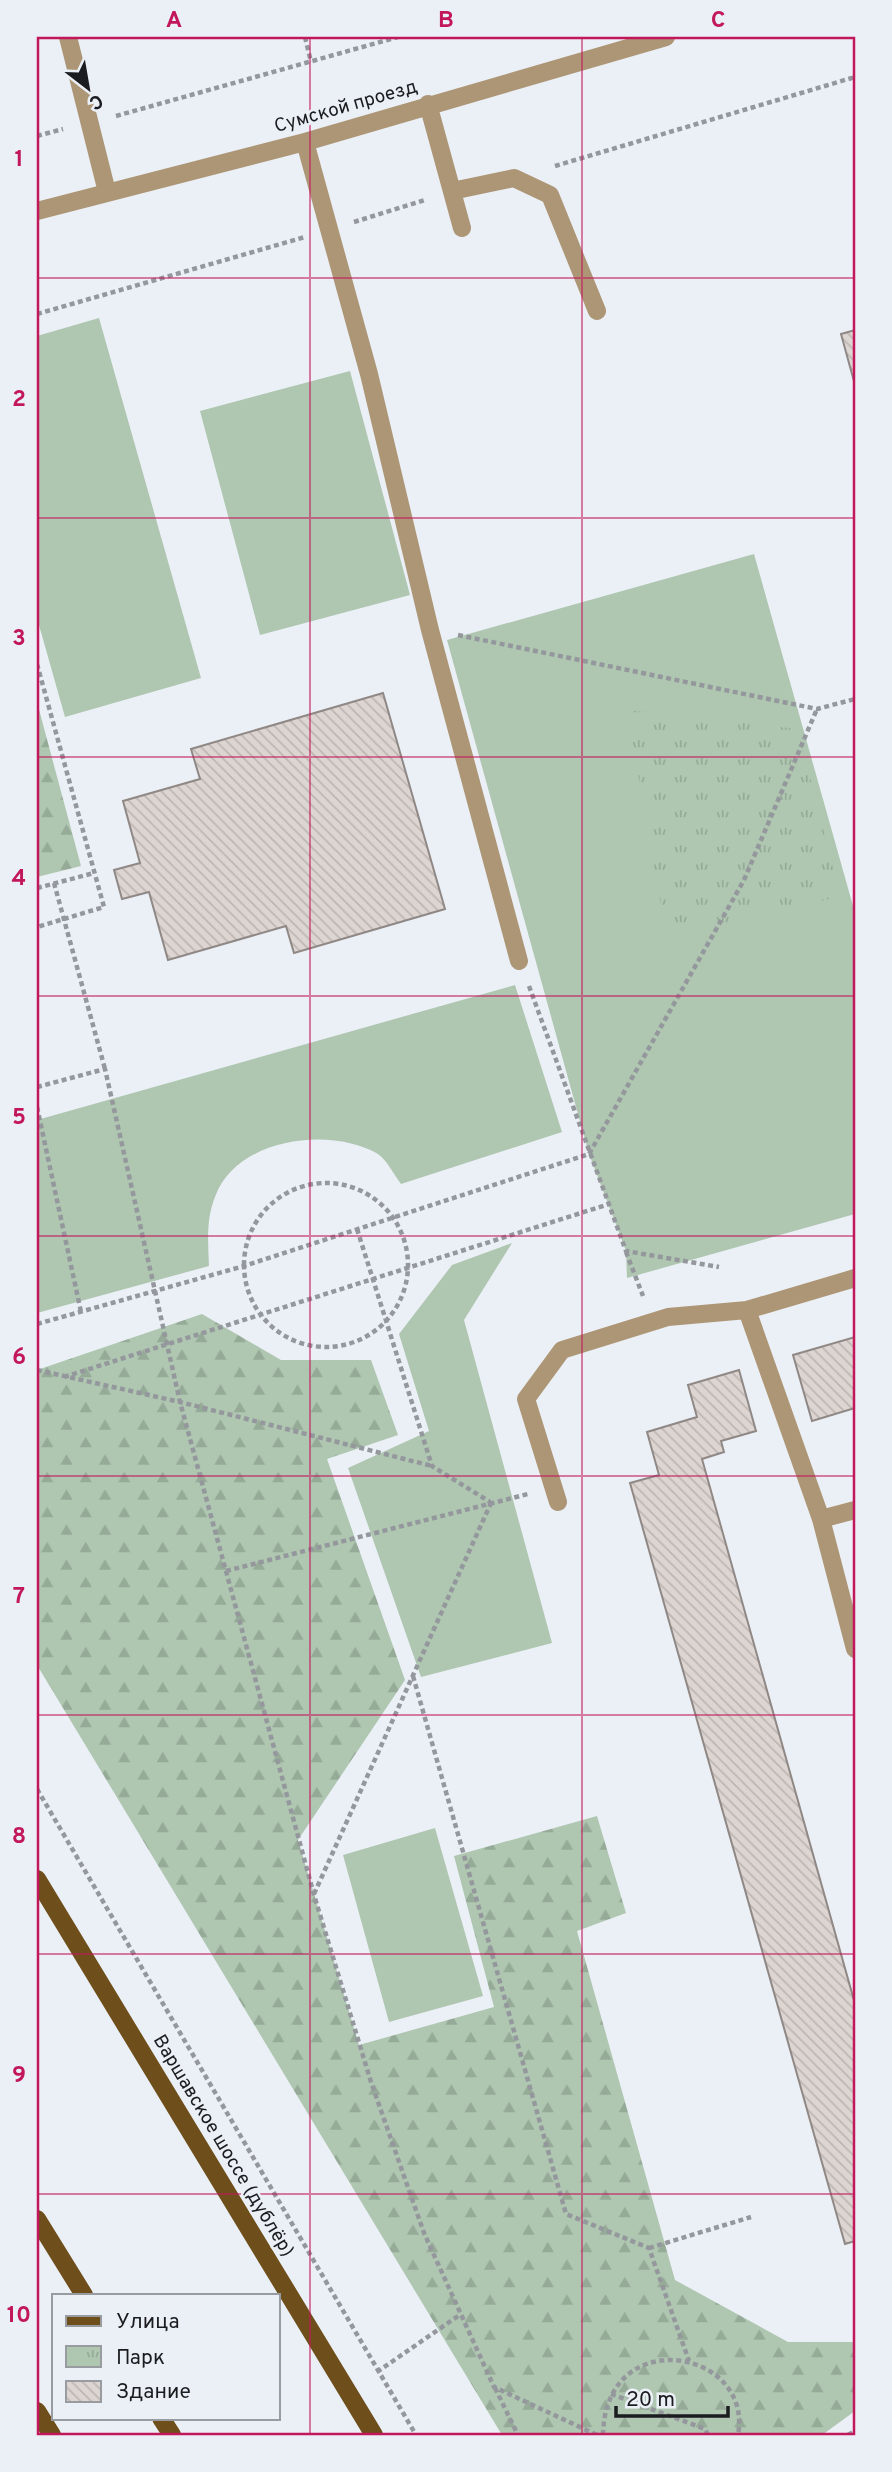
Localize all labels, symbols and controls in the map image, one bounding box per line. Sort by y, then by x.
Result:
text: A [166,7,182,36]
text: B [438,7,454,36]
text: C [711,7,725,36]
north arrow [52,52,122,122]
street label: Сумской проезд [272,75,420,139]
text: С [84,87,107,114]
text: 1 [14,146,24,175]
text: 2 [12,386,26,415]
text: 3 [12,625,26,654]
text: 4 [12,865,26,894]
text: 5 [12,1104,26,1133]
text: 6 [12,1344,26,1373]
text: 7 [13,1583,25,1612]
text: 8 [12,1823,26,1852]
street label: Варшавское шоссе (дублёр) [147,2031,299,2261]
text: 9 [12,2062,26,2091]
legend [52,2294,280,2420]
text: 10 [7,2302,31,2331]
text: Улица [116,2309,180,2336]
text: Парк [116,2345,165,2372]
scale bar [616,2374,728,2418]
text: Здание [116,2379,191,2406]
text: 20 m [626,2387,675,2414]

